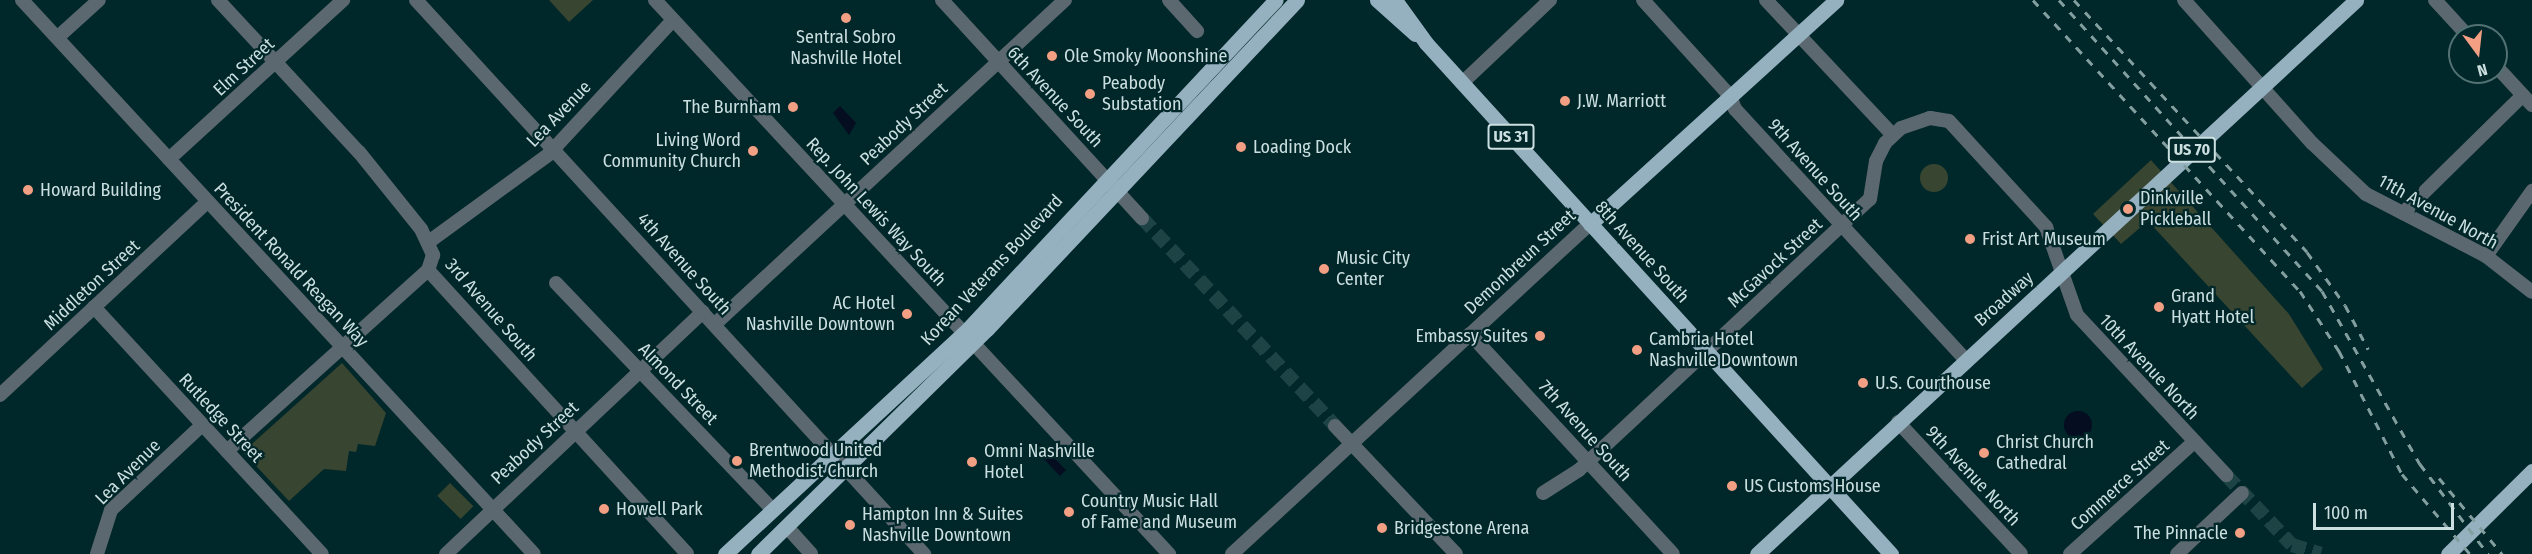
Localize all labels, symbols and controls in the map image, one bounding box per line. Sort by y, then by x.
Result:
marker: Sentral Sobro Nashville Hotel [839,11,853,25]
north arrow [2448,24,2508,84]
place label: Sentral Sobro Nashville Hotel [790,27,902,70]
street label: Elm Street [209,33,279,101]
street label: 6th Avenue South [1003,42,1107,152]
place label: Ole Smoky Moonshine [1064,45,1227,67]
marker: Ole Smoky Moonshine [1045,49,1059,63]
text: N [2475,60,2489,80]
place label: Peabody Substation [1102,73,1182,116]
street label: Lea Avenue [522,76,596,152]
street label: Peabody Street [856,78,952,170]
marker: Peabody Substation [1083,87,1097,101]
place label: J.W. Marriott [1577,90,1666,112]
marker: J.W. Marriott [1558,94,1572,108]
place label: The Burnham [683,96,781,118]
marker: The Burnham [786,100,800,114]
street label: 9th Avenue South [1764,115,1866,225]
road number: US 31 [1487,124,1535,150]
place label: Living Word Community Church [603,130,741,172]
street label: Rep. John Lewis Way South [802,133,950,291]
place label: Loading Dock [1253,136,1351,158]
road number: US 70 [2166,137,2218,163]
marker: Loading Dock [1234,140,1248,154]
marker: Living Word Community Church [746,144,760,158]
street label: 11th Avenue North [2374,170,2502,254]
street label: President Ronald Reagan Way [209,178,373,352]
place label: Howard Building [40,179,161,201]
marker: Howard Building [21,183,35,197]
place label: Dinkville Pickleball [2140,188,2211,230]
street label: Korean Veterans Boulevard [917,190,1067,350]
street label: 8th Avenue South [1590,196,1694,308]
marker: Dinkville Pickleball [2121,202,2135,216]
street label: Demonbreun Street [1460,205,1580,319]
street label: 4th Avenue South [633,209,735,319]
street label: McGavock Street [1723,214,1827,312]
place label: Frist Art Museum [1982,228,2106,250]
marker: Frist Art Museum [1963,232,1977,246]
street label: Middleton Street [40,235,144,335]
place label: Music City Center [1336,248,1410,290]
street label: 3rd Avenue South [440,254,542,366]
marker: Music City Center [1317,262,1331,276]
street label: Broadway [1970,267,2038,331]
place label: Grand Hyatt Hotel [2171,286,2254,328]
place label: AC Hotel Nashville Downtown [746,293,895,336]
marker: Grand Hyatt Hotel [2152,300,2166,314]
marker: AC Hotel Nashville Downtown [900,307,914,321]
street label: 10th Avenue North [2095,310,2203,424]
place label: Embassy Suites [1416,325,1528,347]
marker: Embassy Suites [1533,329,1547,343]
place label: Cambria Hotel Nashville Downtown [1649,329,1798,372]
street label: Almond Street [634,339,722,429]
marker: Cambria Hotel Nashville Downtown [1630,343,1644,357]
street label: Rutledge Street [174,369,268,467]
place label: U.S. Courthouse [1875,372,1991,394]
street label: 7th Avenue South [1534,376,1636,486]
marker: U.S. Courthouse [1856,376,1870,390]
street label: Peabody Street [487,397,583,489]
street label: 9th Avenue North [1921,422,2025,530]
place label: Christ Church Cathedral [1996,432,2094,474]
street label: Lea Avenue [91,435,165,509]
street label: Commerce Street [2066,435,2174,535]
place label: Brentwood United Methodist Church [749,440,882,482]
place label: Omni Nashville Hotel [984,441,1095,484]
marker: Christ Church Cathedral [1977,446,1991,460]
marker: Brentwood United Methodist Church [730,454,744,468]
marker: Omni Nashville Hotel [965,455,979,469]
place label: US Customs House [1744,475,1881,497]
marker: US Customs House [1725,479,1739,493]
place label: Country Music Hall of Fame and Museum [1081,491,1237,534]
scale bar [2316,491,2457,529]
place label: Howell Park [616,498,703,520]
marker: Howell Park [597,502,611,516]
text: 100 m [2324,502,2368,524]
place label: Hampton Inn & Suites Nashville Downtown [862,504,1023,546]
marker: Country Music Hall of Fame and Museum [1062,505,1076,519]
place label: Bridgestone Arena [1394,517,1529,539]
marker: Hampton Inn & Suites Nashville Downtown [843,518,857,532]
marker: Bridgestone Arena [1375,521,1389,535]
place label: The Pinnacle [2134,522,2228,544]
marker: The Pinnacle [2233,526,2247,540]

